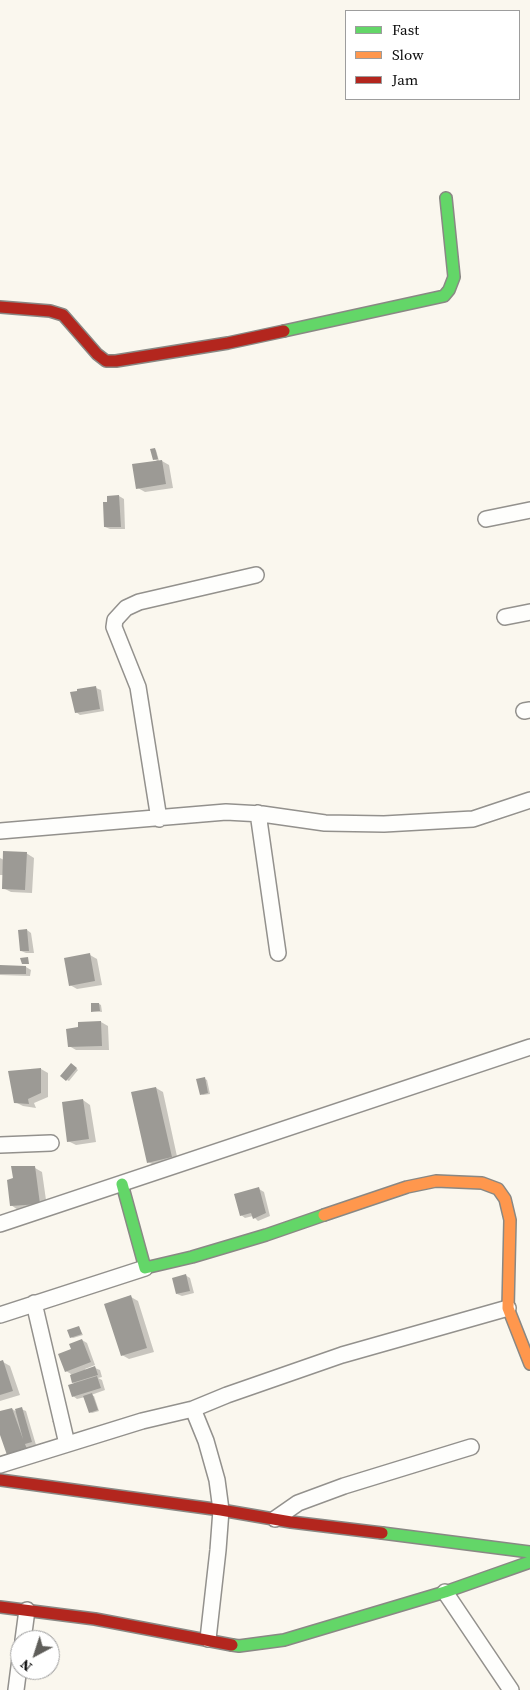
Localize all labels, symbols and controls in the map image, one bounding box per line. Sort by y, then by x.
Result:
legend [345,10,520,100]
text: Fast [392,19,419,40]
text: Slow [392,44,424,65]
text: Jam [392,69,418,90]
north arrow [10,1630,60,1680]
text: N [16,1655,36,1677]

